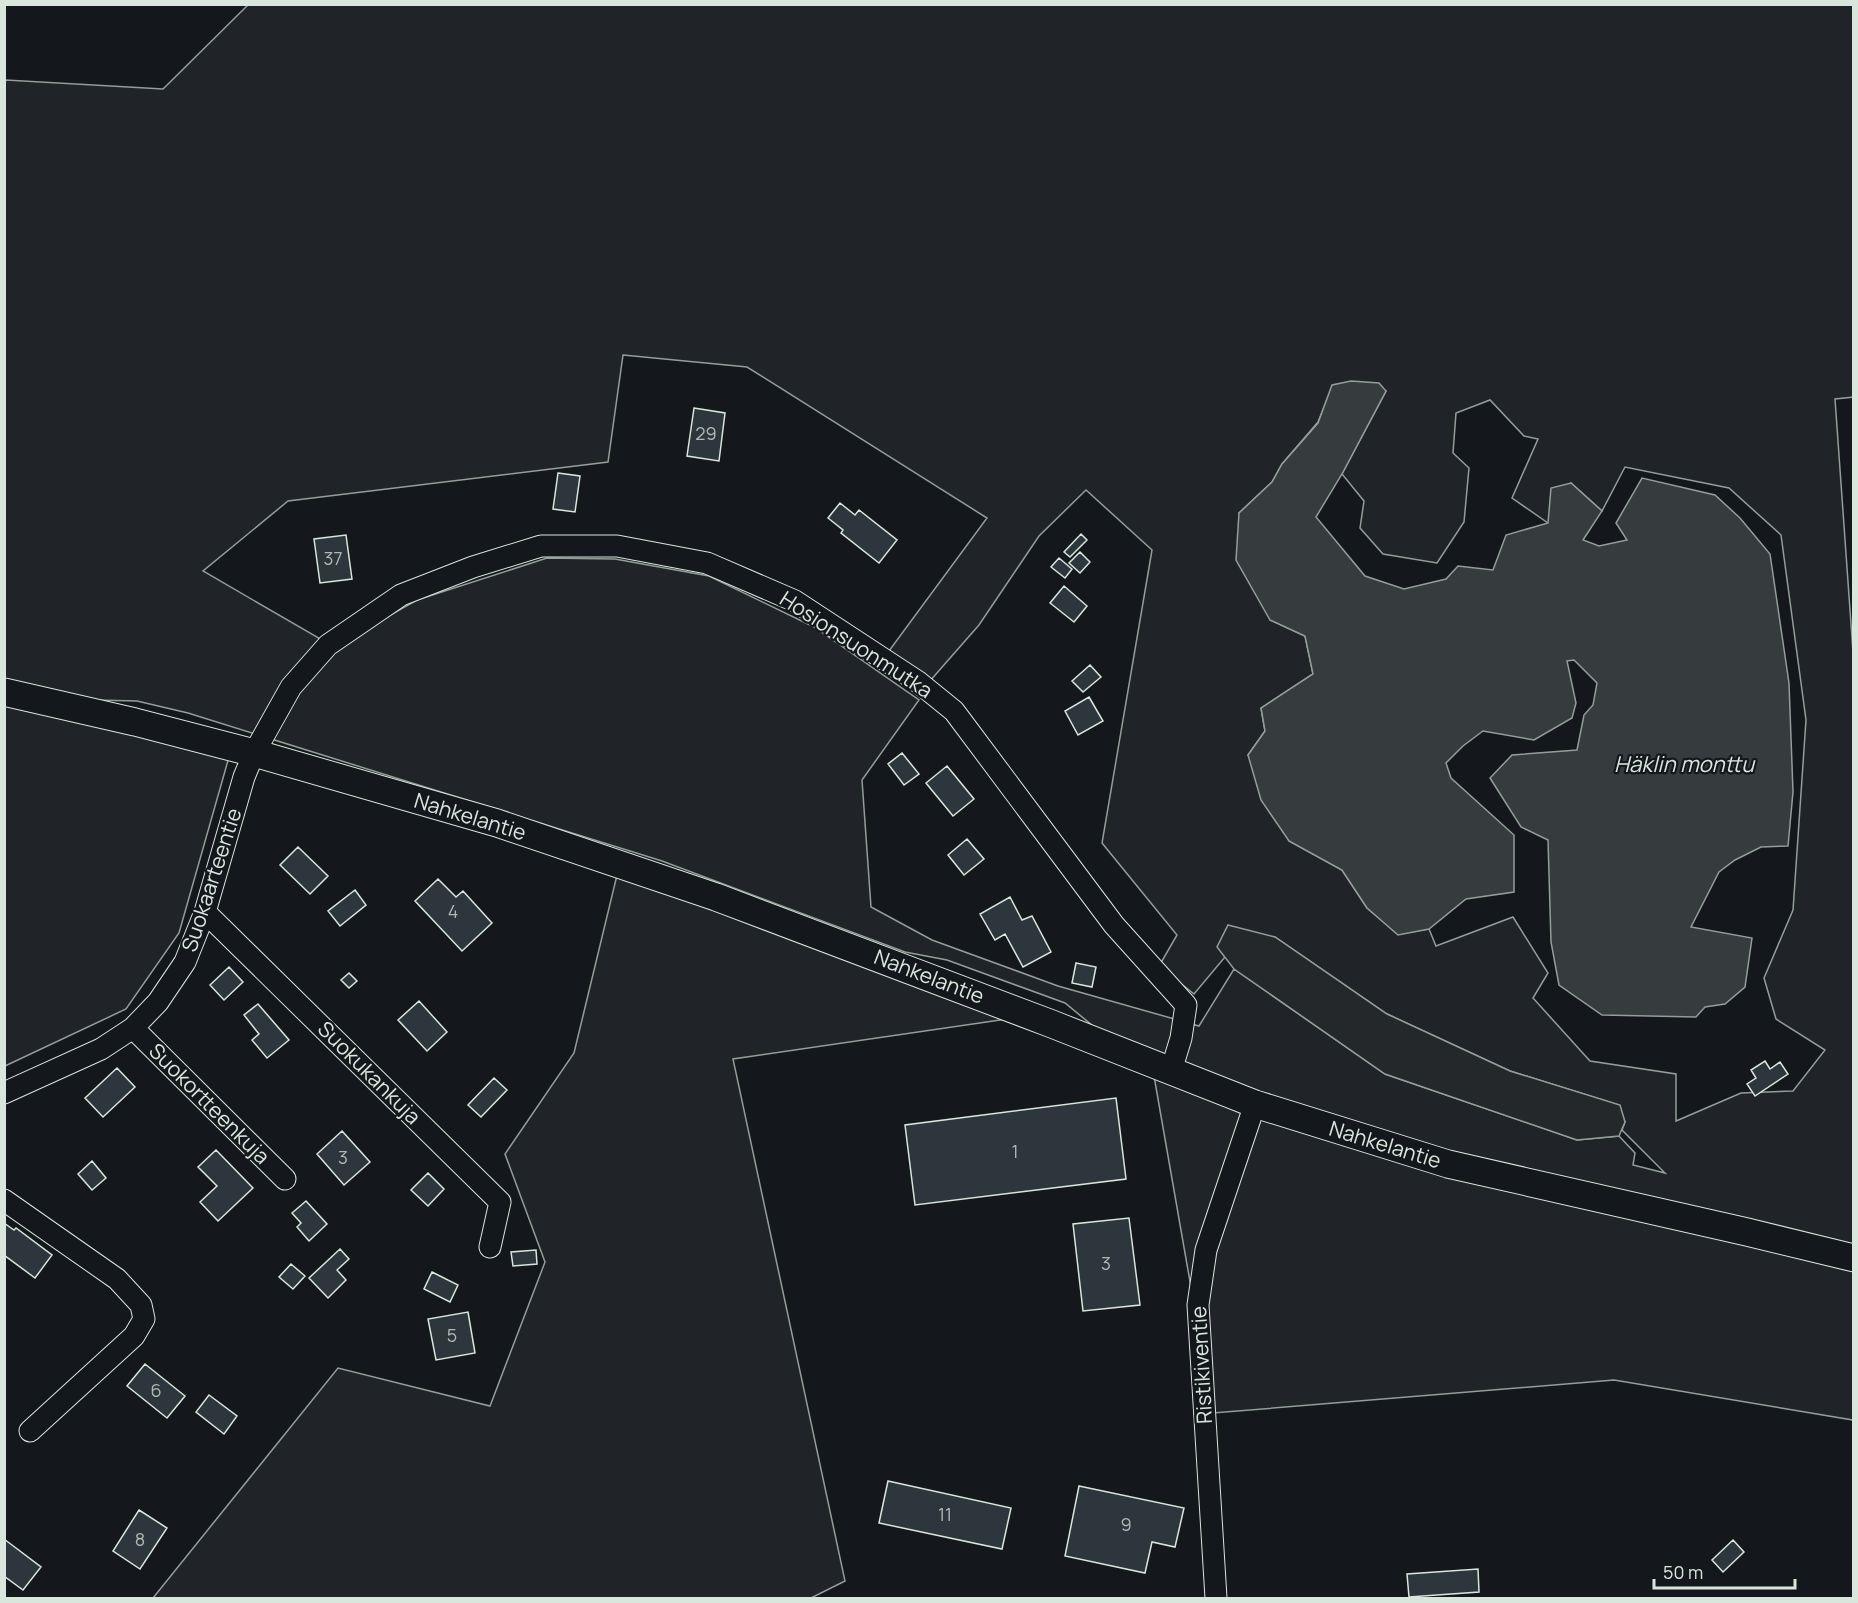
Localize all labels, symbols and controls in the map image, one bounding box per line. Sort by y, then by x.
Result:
house number: 29 [695,421,717,445]
house number: 37 [324,546,343,570]
street label: Hosionsuonmutka [775,584,938,704]
water label: Häklin monttu [1614,749,1756,779]
street label: Nahkelantie [411,786,530,846]
street label: Suokaarteentie [175,804,247,955]
house number: 4 [448,899,458,923]
street label: Nahkelantie [870,942,988,1010]
street label: Suokukankuja [312,1015,427,1130]
street label: Suokortteenkuja [143,1037,276,1170]
street label: Nahkelantie [1326,1114,1445,1174]
house number: 1 [1011,1139,1019,1163]
house number: 3 [338,1145,348,1169]
house number: 3 [1101,1251,1111,1275]
street label: Ristikiventie [1184,1305,1218,1425]
house number: 5 [447,1323,457,1347]
house number: 6 [150,1378,162,1402]
house number: 11 [938,1502,952,1526]
house number: 9 [1120,1512,1132,1536]
house number: 8 [135,1527,145,1551]
scale bar [1654,1552,1795,1590]
text: 50 m [1663,1560,1703,1584]

